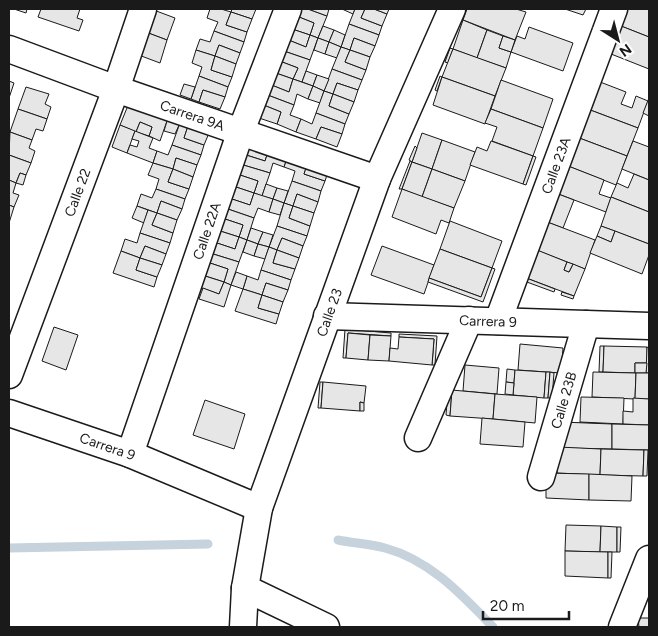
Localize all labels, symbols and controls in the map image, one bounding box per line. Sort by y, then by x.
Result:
north arrow [593,15,643,65]
text: N [616,40,635,60]
street label: Carrera 9A [158,97,227,135]
street label: Calle 23A [538,134,575,196]
street label: Calle 22 [61,166,95,219]
street label: Calle 22A [189,199,225,262]
street label: Calle 23 [313,286,346,339]
street label: Carrera 9 [459,312,517,331]
street label: Calle 23B [548,370,580,431]
street label: Carrera 9 [77,430,138,464]
scale bar [483,588,569,620]
text: 20 m [490,597,524,615]

